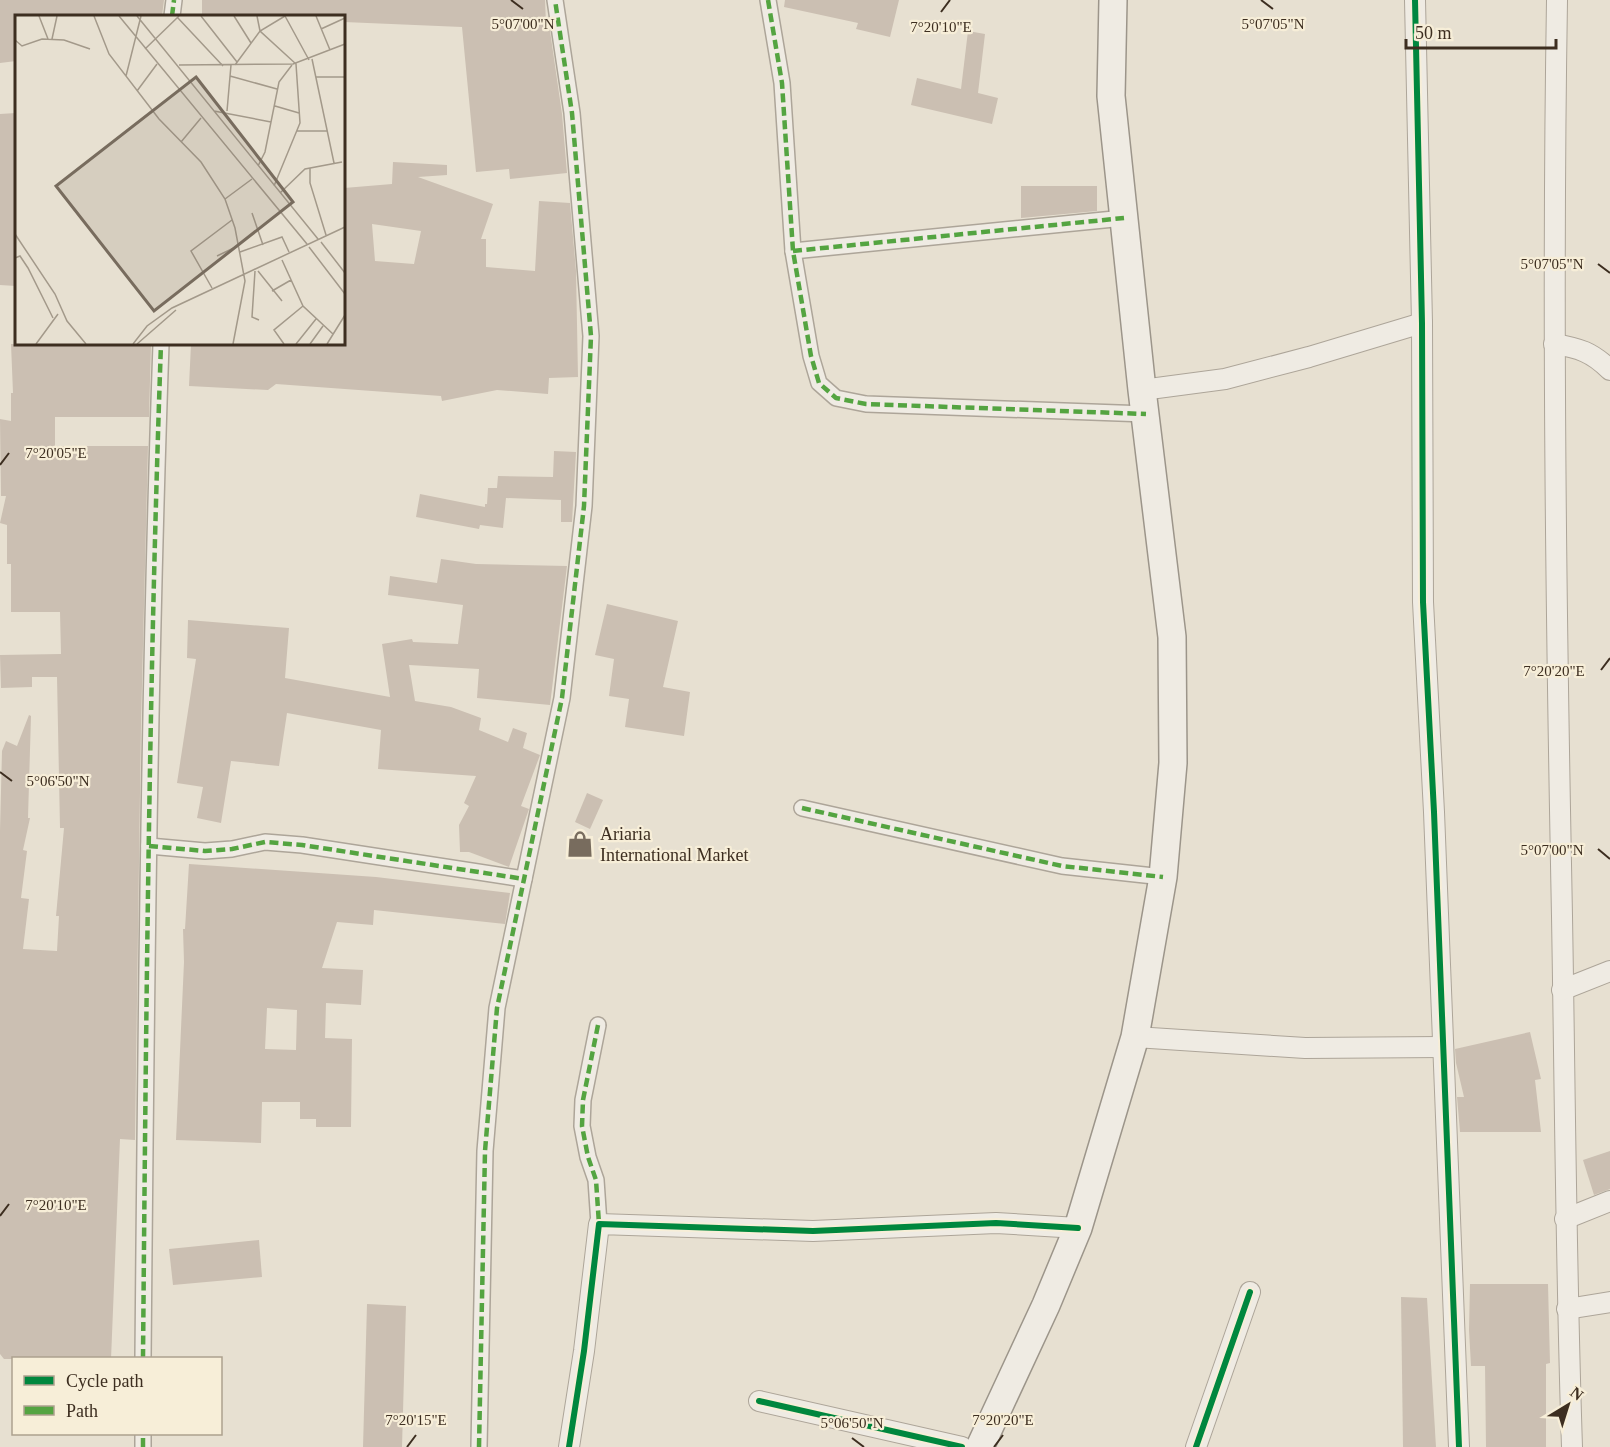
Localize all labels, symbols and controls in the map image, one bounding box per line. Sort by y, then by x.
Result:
scale bar [1406,12,1556,50]
inset map [15,15,345,345]
text: 5°07'00"N [491,16,555,32]
text: 5°07'05"N [1241,16,1305,32]
text: 7°20'10"E [910,19,972,35]
text: 50 m [1415,23,1452,43]
text: 5°07'05"N [1520,256,1584,272]
text: 7°20'05"E [25,445,87,461]
text: 7°20'20"E [1523,663,1585,679]
text: 5°06'50"N [26,773,90,789]
place label: Ariaria International Market [600,824,748,865]
shop icon: Ariaria International Market [565,829,595,859]
text: 5°07'00"N [1520,842,1584,858]
text: 7°20'10"E [25,1197,87,1213]
legend [12,1357,222,1435]
text: Cycle path [66,1371,143,1391]
north arrow [1538,1375,1598,1435]
text: N [1567,1383,1587,1404]
text: Path [66,1401,98,1421]
text: 7°20'15"E [385,1412,447,1428]
text: 7°20'20"E [972,1412,1034,1428]
text: 5°06'50"N [820,1415,884,1431]

